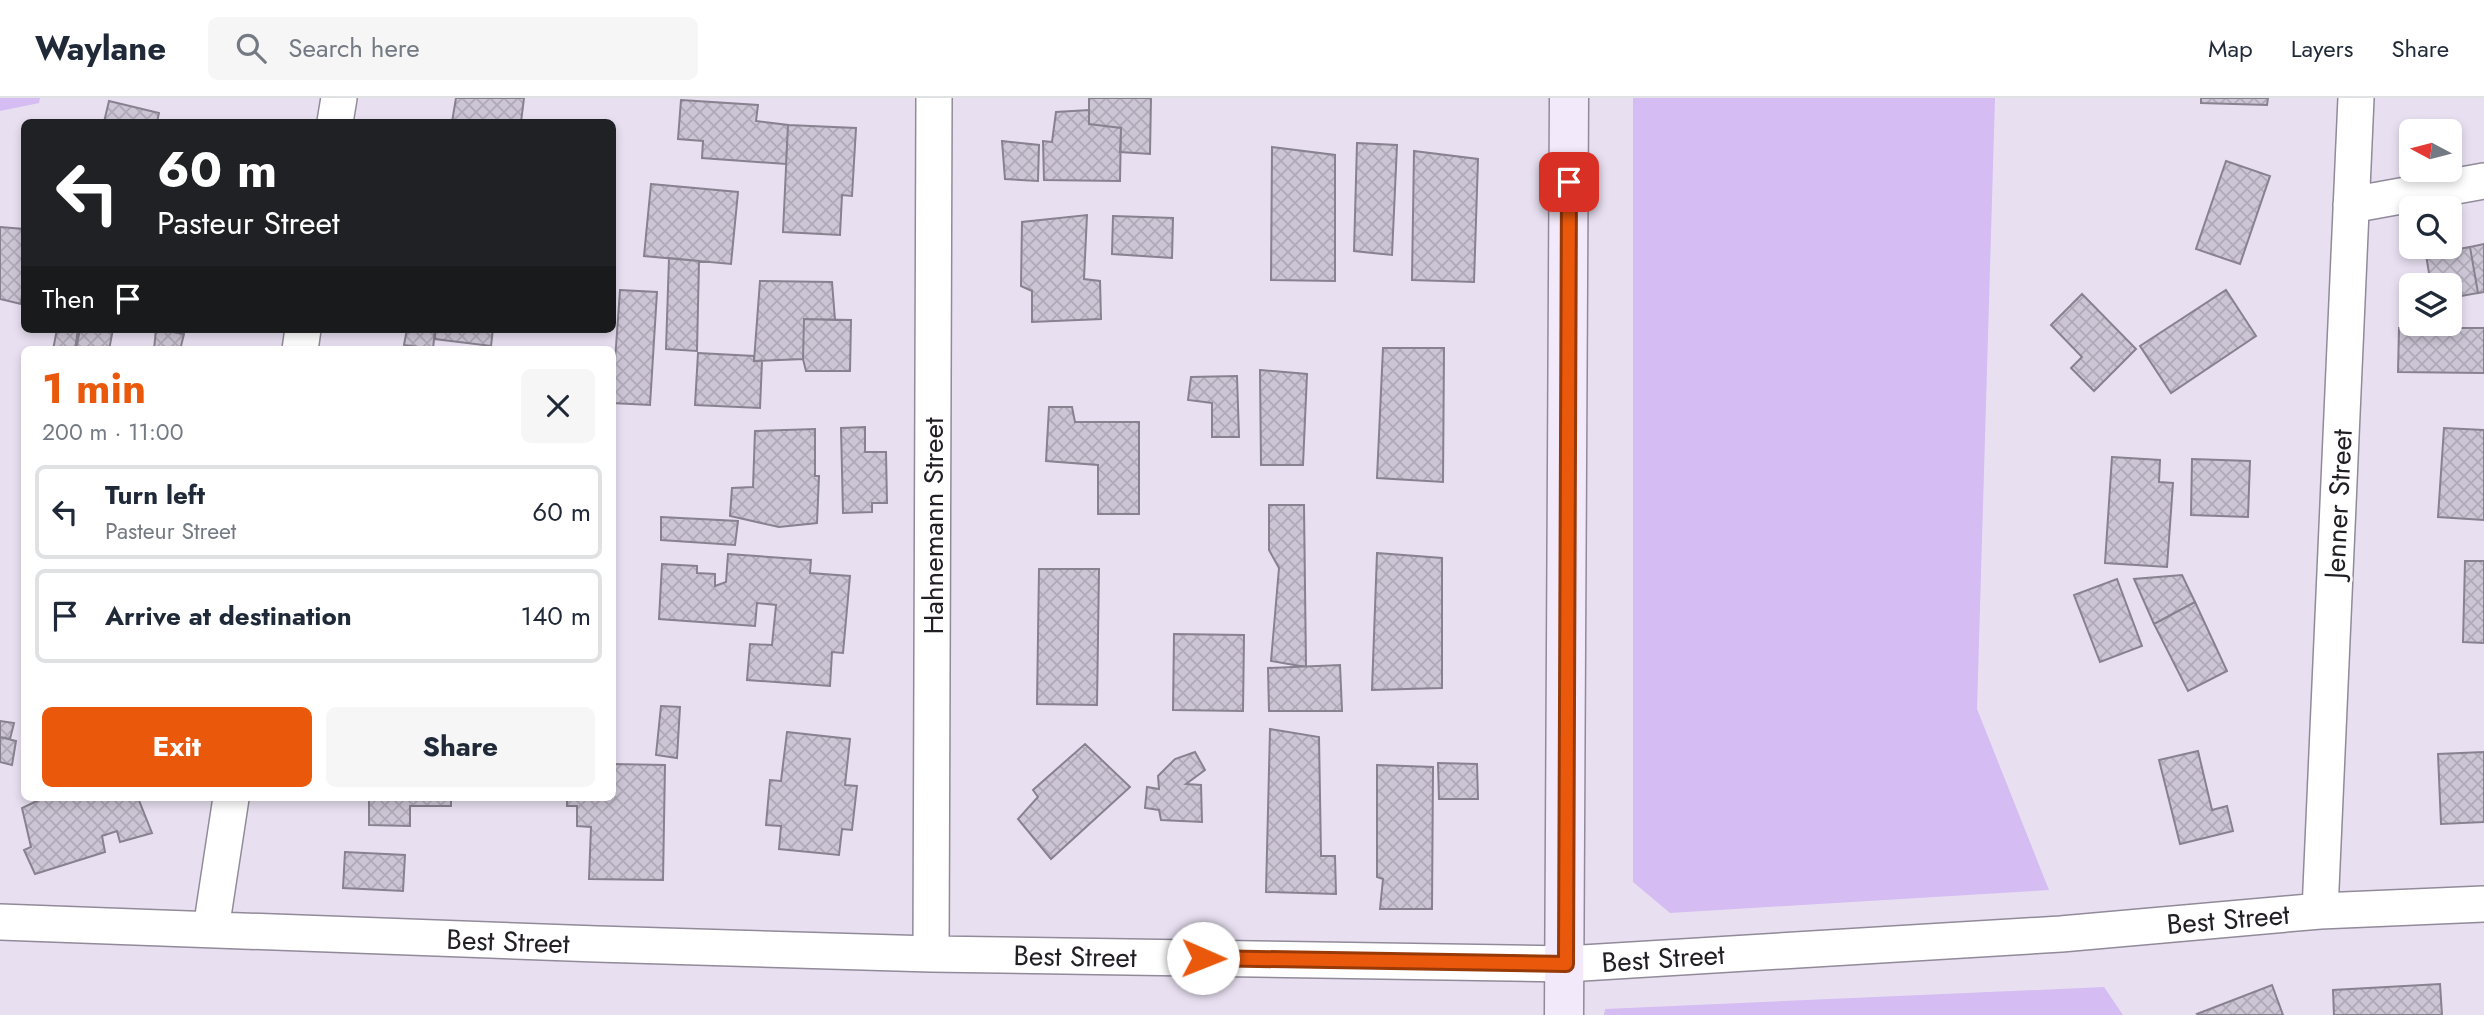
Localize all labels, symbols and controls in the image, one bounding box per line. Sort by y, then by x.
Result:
search box [208,17,698,80]
text: Waylane [35,25,166,72]
icon: search [232,29,270,67]
text: Search here [288,29,420,67]
text: Map [2208,31,2253,66]
text: Layers [2291,31,2353,66]
text: Share [2391,31,2449,66]
north arrow [2399,119,2462,182]
map controls [2399,119,2462,336]
text: 60 m [157,135,277,205]
icon: left [42,147,133,238]
pin [1539,152,1599,212]
icon: arrive [1550,163,1588,201]
button: search [2399,196,2462,259]
text: Pasteur Street [157,200,340,246]
button: layers [2399,273,2462,336]
text: Then [42,280,95,318]
icon: arrive [109,280,147,318]
text: 1 min [42,358,146,419]
button: close [521,369,595,443]
text: 200 m · 11:00 [42,415,183,449]
street label: Hahnemann Street [913,417,954,635]
street label: Jenner Street [2314,428,2363,584]
text: Turn left [105,476,205,514]
icon: left [46,493,84,531]
text: 60 m [532,493,591,531]
text: Pasteur Street [105,514,236,548]
icon: arrive [46,597,84,635]
text: Arrive at destination [105,597,352,635]
text: 140 m [520,597,591,635]
button: Exit [42,707,312,787]
button: Share [326,707,595,787]
street label: Best Street [2165,894,2291,945]
street label: Best Street [446,919,571,964]
position arrow [1166,921,1240,995]
street label: Best Street [1600,934,1726,983]
street label: Best Street [1013,935,1137,978]

